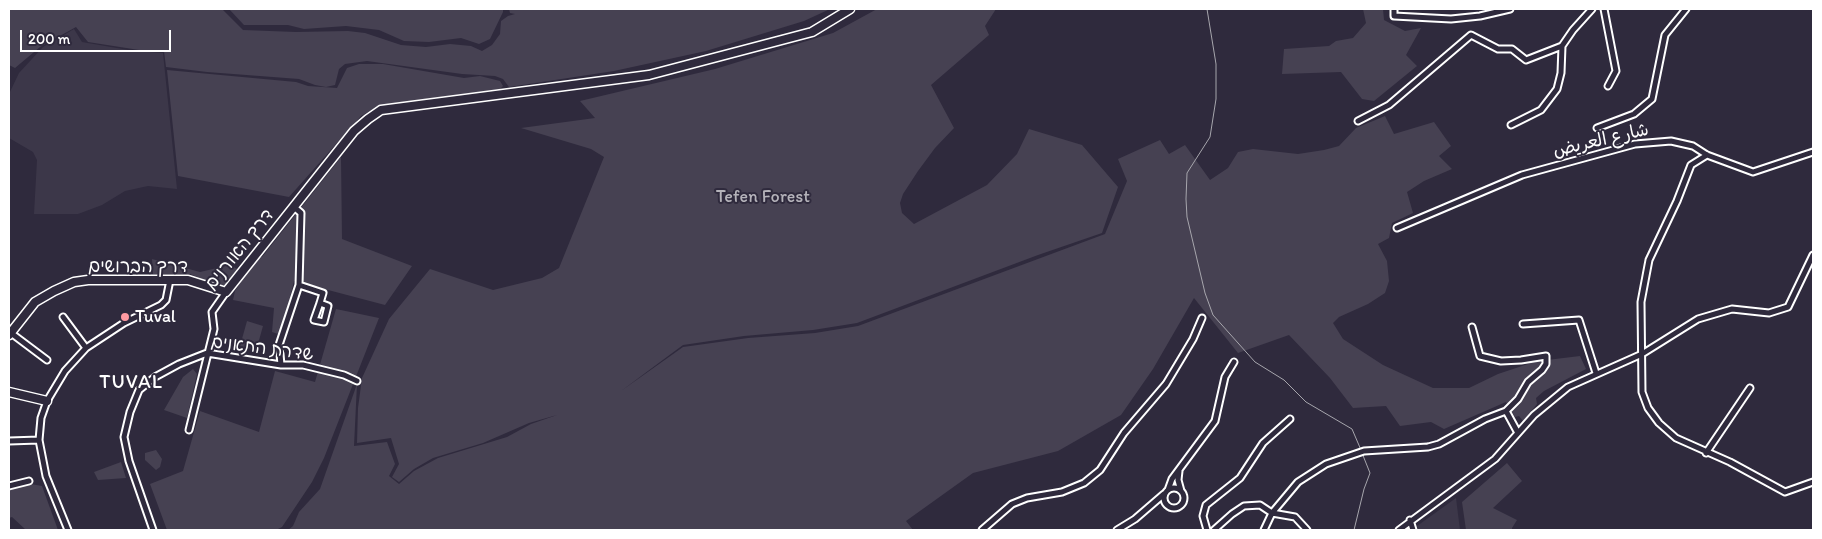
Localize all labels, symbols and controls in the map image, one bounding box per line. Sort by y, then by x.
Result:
scale bar [22,20,174,52]
text: 200 m [28,30,70,48]
street label: شارع العريض [1551,119,1651,163]
park label: Tefen Forest [716,186,810,208]
street label: דרך האורנים [201,205,279,295]
street label: דרך הברושים [88,256,188,278]
place label: Tuval [135,306,176,328]
marker: Tuval [119,311,131,323]
street label: שדרת התאנים [209,332,315,366]
district label: TUVAL [98,371,164,395]

